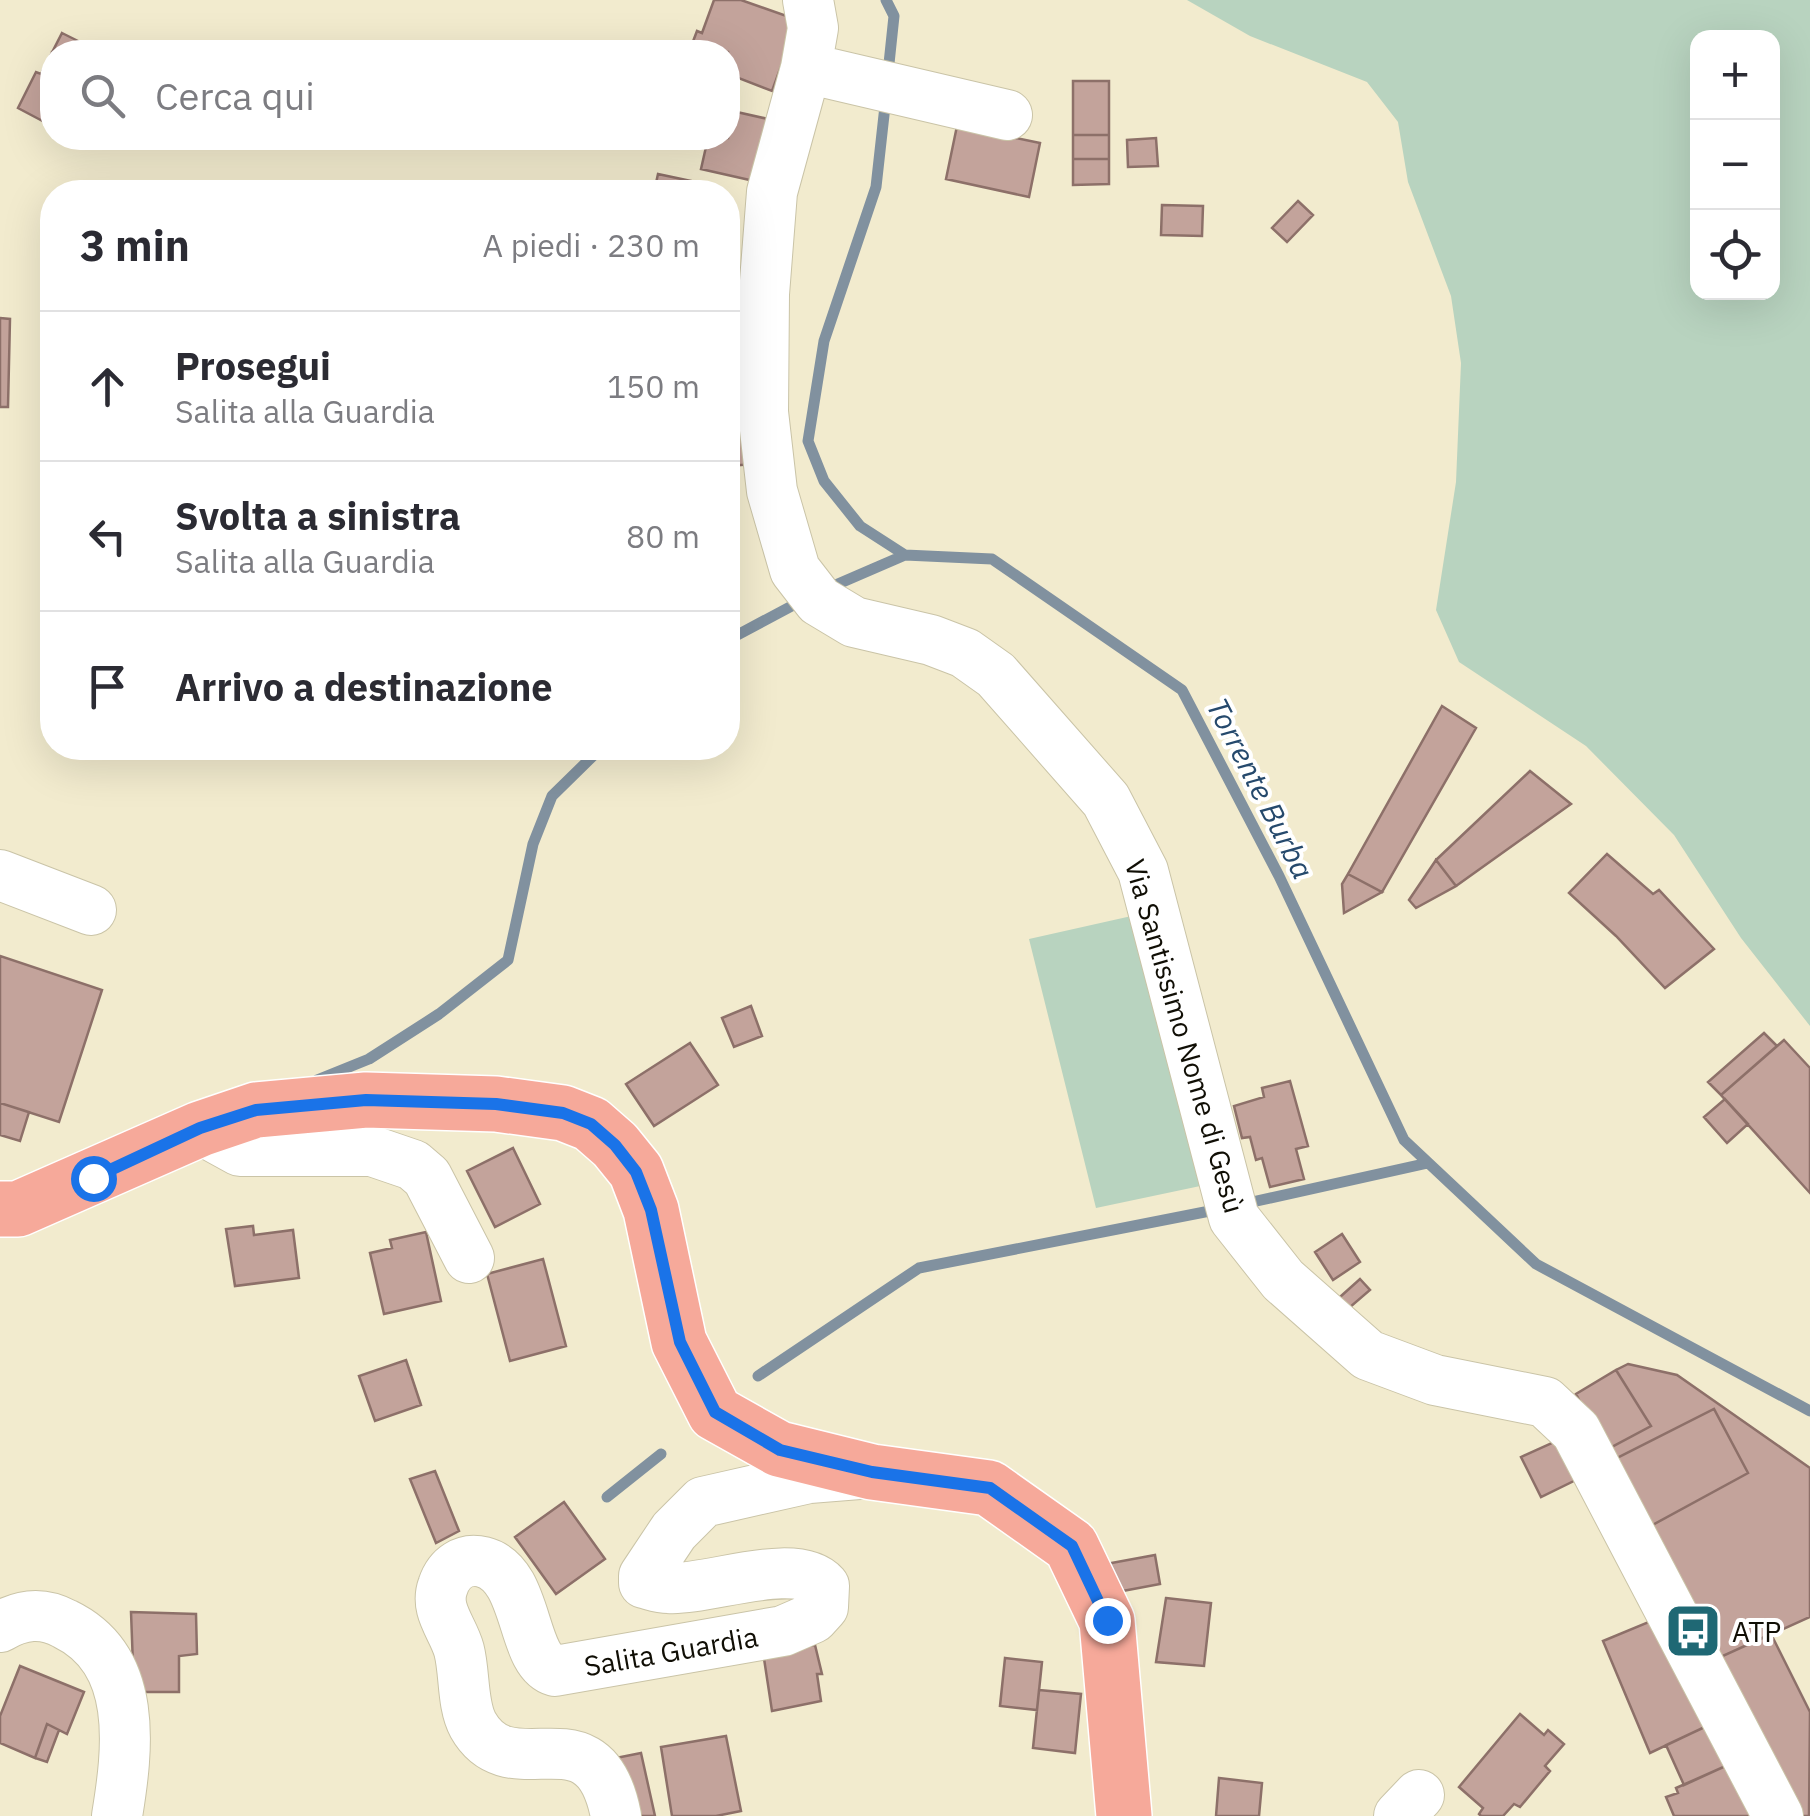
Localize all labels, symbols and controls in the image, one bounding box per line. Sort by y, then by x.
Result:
map controls [1690,30,1780,300]
button: + [1690,30,1780,120]
search box [40,40,740,150]
icon: search [75,68,130,123]
text: Cerca qui [155,71,315,120]
button: − [1690,120,1780,210]
button: locate [1690,210,1780,300]
text: 3 min [80,218,190,273]
text: A piedi · 230 m [483,224,700,266]
text: Prosegui [175,341,331,390]
icon: ahead [80,359,135,414]
text: 150 m [607,365,700,407]
text: Salita alla Guardia [175,390,435,432]
text: Svolta a sinistra [175,491,461,540]
icon: left [80,509,135,564]
text: 80 m [626,515,700,557]
text: Salita alla Guardia [175,540,435,582]
icon: arrive [80,659,135,714]
text: Arrivo a destinazione [175,662,553,711]
water label: Torrente Burba [1199,691,1323,885]
street label: Via Santissimo Nome di Gesù [1117,855,1253,1217]
route start [71,1156,117,1202]
route end [1085,1598,1131,1644]
bus stop icon: ATP [1663,1601,1723,1661]
place label: ATP [1732,1613,1781,1650]
street label: Salita Guardia [581,1618,761,1684]

